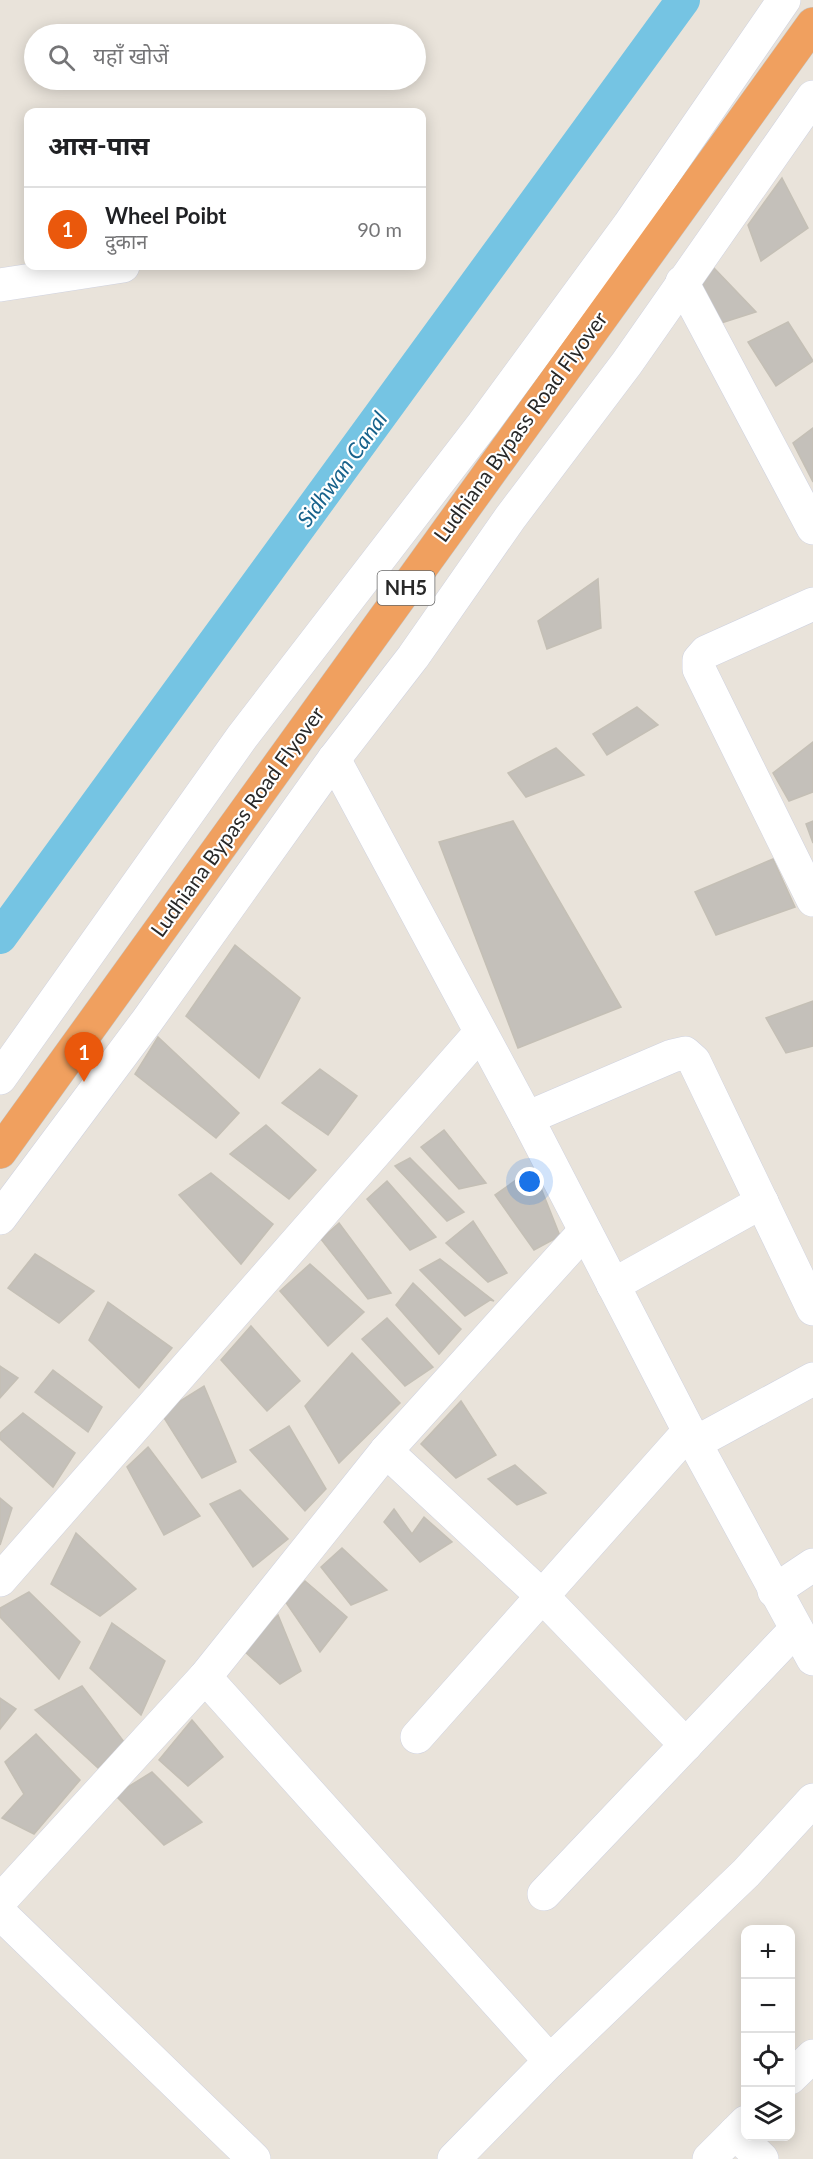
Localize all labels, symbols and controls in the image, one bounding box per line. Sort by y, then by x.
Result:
search box [24,24,426,90]
icon: search [45,41,78,74]
text: यहाँ खोजें [93,42,169,69]
text: आस-पास [48,129,150,161]
text: Wheel Poibt [105,202,227,229]
text: 1 [62,217,73,241]
text: 90 m [357,217,402,241]
text: दुकान [105,229,147,253]
street label: Ludhiana Bypass Road Flyover [428,306,612,546]
water label: Sidhwan Canal [291,406,392,532]
road number: NH5 [378,571,434,605]
street label: Ludhiana Bypass Road Flyover [145,701,329,941]
pin: 1 [64,1032,104,1082]
your location [515,1167,544,1196]
map controls [741,1925,795,2141]
button: + [741,1925,795,1979]
button: − [741,1979,795,2033]
button: locate [741,2033,795,2087]
button: layers [741,2087,795,2141]

